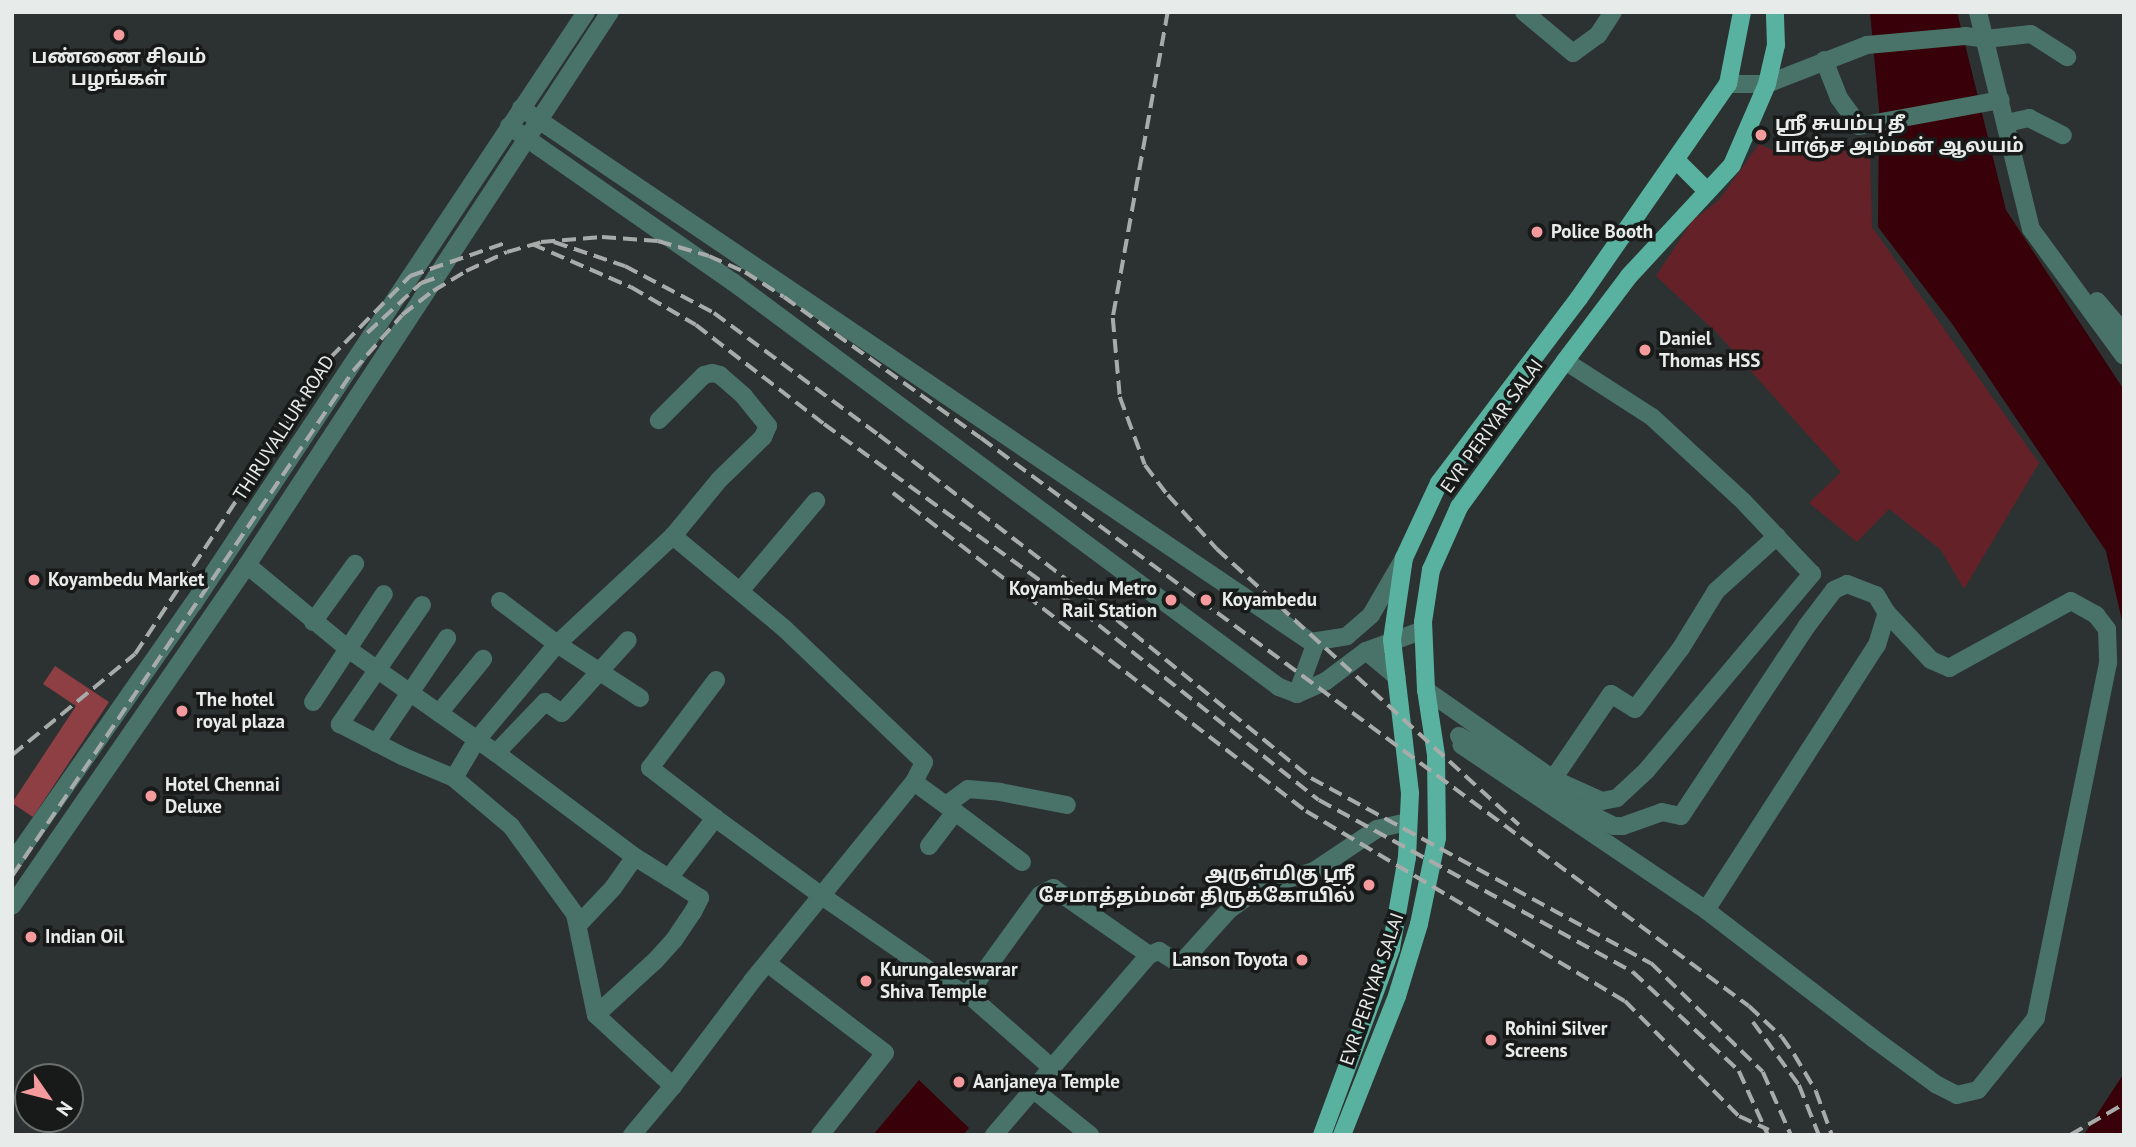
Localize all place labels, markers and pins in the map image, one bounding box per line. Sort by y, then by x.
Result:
marker: பண்ணை சிவம் பழங்கள் [111,27,127,43]
place label: பண்ணை சிவம் பழங்கள் [32,46,206,90]
place label: ஶ்ரீ சுயம்பு தீ பாஞ்ச அம்மன் ஆலயம் [1775,113,2024,157]
marker: ஶ்ரீ சுயம்பு தீ பாஞ்ச அம்மன் ஆலயம் [1753,127,1769,143]
place label: Police Booth [1551,221,1653,243]
marker: Police Booth [1529,224,1545,240]
place label: Daniel Thomas HSS [1659,328,1760,372]
marker: Daniel Thomas HSS [1637,342,1653,358]
place label: Koyambedu Market [48,569,204,591]
marker: Koyambedu Market [26,572,42,588]
place label: Koyambedu Metro Rail Station [1009,578,1157,622]
place label: Koyambedu [1222,589,1317,611]
marker: Koyambedu [1196,590,1216,610]
marker: Koyambedu Metro Rail Station [1163,592,1179,608]
place label: The hotel royal plaza [196,689,285,733]
marker: The hotel royal plaza [174,703,190,719]
place label: Hotel Chennai Deluxe [165,774,280,818]
marker: Hotel Chennai Deluxe [143,788,159,804]
place label: அருள்மிகு ஸ்ரீ சேமாத்தம்மன் திருக்கோயில் [1039,863,1355,907]
marker: அருள்மிகு ஸ்ரீ சேமாத்தம்மன் திருக்கோயில் [1361,877,1377,893]
place label: Indian Oil [45,926,124,948]
marker: Indian Oil [23,929,39,945]
place label: Lanson Toyota [1172,949,1288,971]
marker: Lanson Toyota [1294,952,1310,968]
place label: Kurungaleswarar Shiva Temple [880,959,1018,1003]
marker: Kurungaleswarar Shiva Temple [858,973,874,989]
place label: Rohini Silver Screens [1505,1018,1607,1062]
marker: Rohini Silver Screens [1483,1032,1499,1048]
place label: Aanjaneya Temple [973,1071,1121,1093]
marker: Aanjaneya Temple [951,1074,967,1090]

